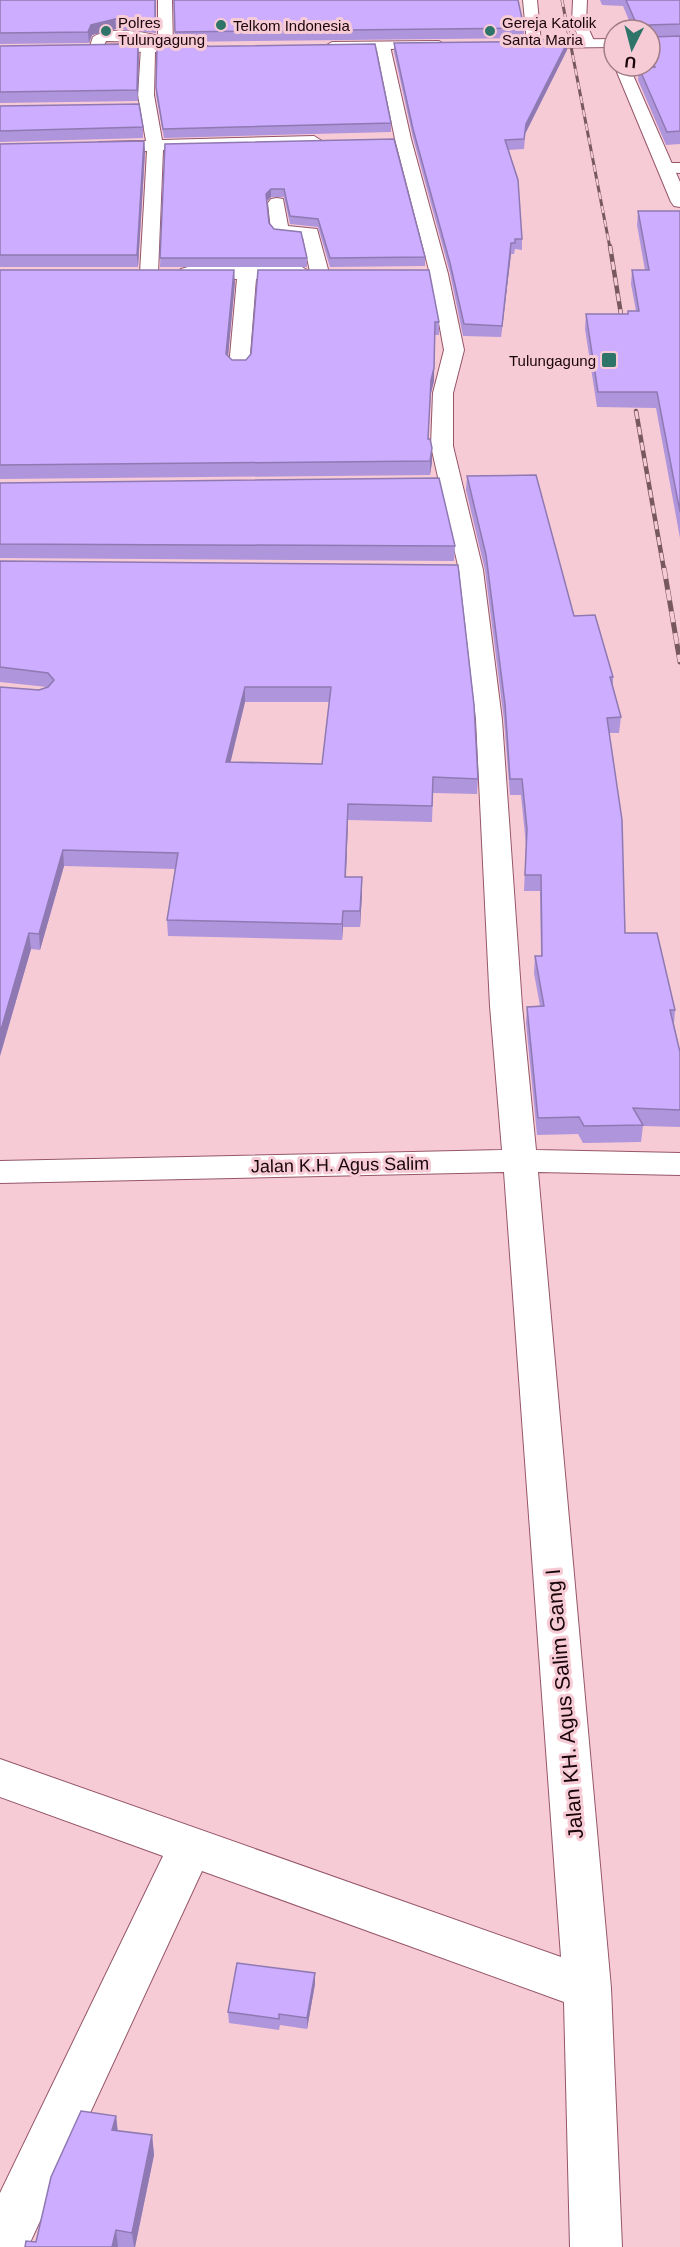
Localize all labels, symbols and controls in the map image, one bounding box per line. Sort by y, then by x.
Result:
place label: Polres Tulungagung [118,14,205,48]
place label: Gereja Katolik Santa Maria [502,14,597,48]
place label: Telkom Indonesia [233,17,350,34]
marker: Telkom Indonesia [214,18,228,32]
north arrow [602,18,662,78]
marker: Polres Tulungagung [99,24,113,38]
marker: Gereja Katolik Santa Maria [483,24,497,38]
text: U [624,53,637,71]
marker: Tulungagung [600,351,618,369]
place label: Tulungagung [509,352,596,369]
street label: Jalan K.H. Agus Salim [251,1153,429,1177]
street label: Jalan KH. Agus Salim Gang I [541,1568,587,1840]

